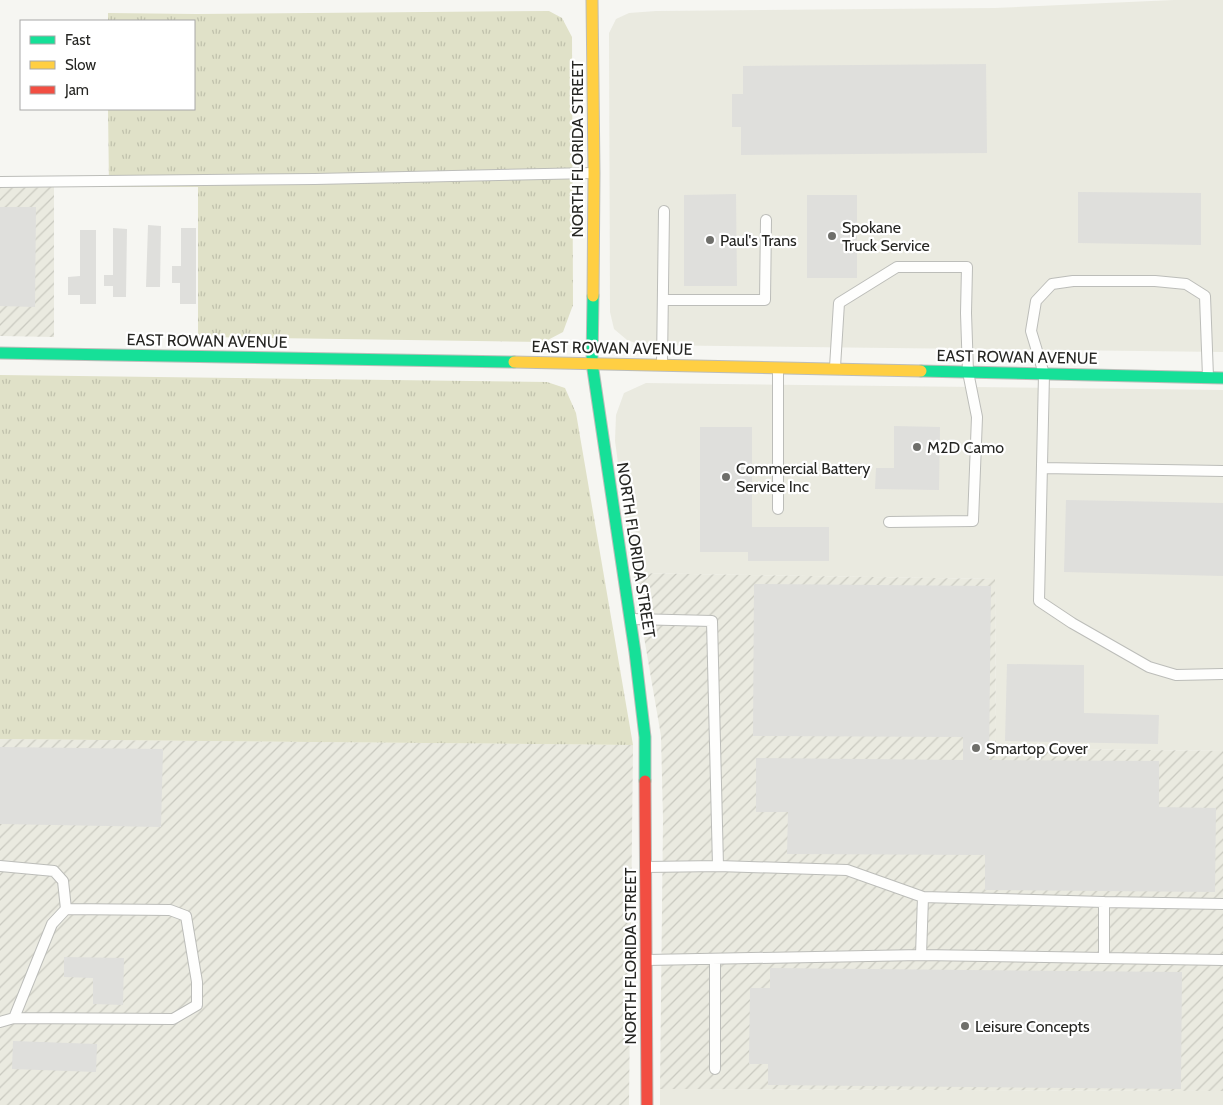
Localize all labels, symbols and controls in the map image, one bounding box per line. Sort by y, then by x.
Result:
legend [20,20,195,110]
text: Fast [65,31,90,49]
text: Slow [65,56,96,74]
street label: NORTH FLORIDA STREET [568,60,587,238]
text: Jam [64,81,89,99]
place label: Spokane Truck Service [842,218,930,255]
marker: Spokane Truck Service [826,230,838,242]
place label: Paul's Trans [720,231,797,250]
marker: Paul's Trans [704,234,716,246]
street label: EAST ROWAN AVENUE [126,330,288,352]
street label: EAST ROWAN AVENUE [531,337,693,359]
street label: EAST ROWAN AVENUE [936,346,1098,368]
place label: M2D Camo [927,438,1004,457]
marker: M2D Camo [911,441,923,453]
place label: Commercial Battery Service Inc [736,459,870,496]
street label: NORTH FLORIDA STREET [613,461,659,639]
marker: Commercial Battery Service Inc [720,471,732,483]
place label: Smartop Cover [986,739,1089,758]
marker: Smartop Cover [970,742,982,754]
street label: NORTH FLORIDA STREET [621,867,640,1045]
place label: Leisure Concepts [975,1017,1090,1036]
marker: Leisure Concepts [959,1020,971,1032]

